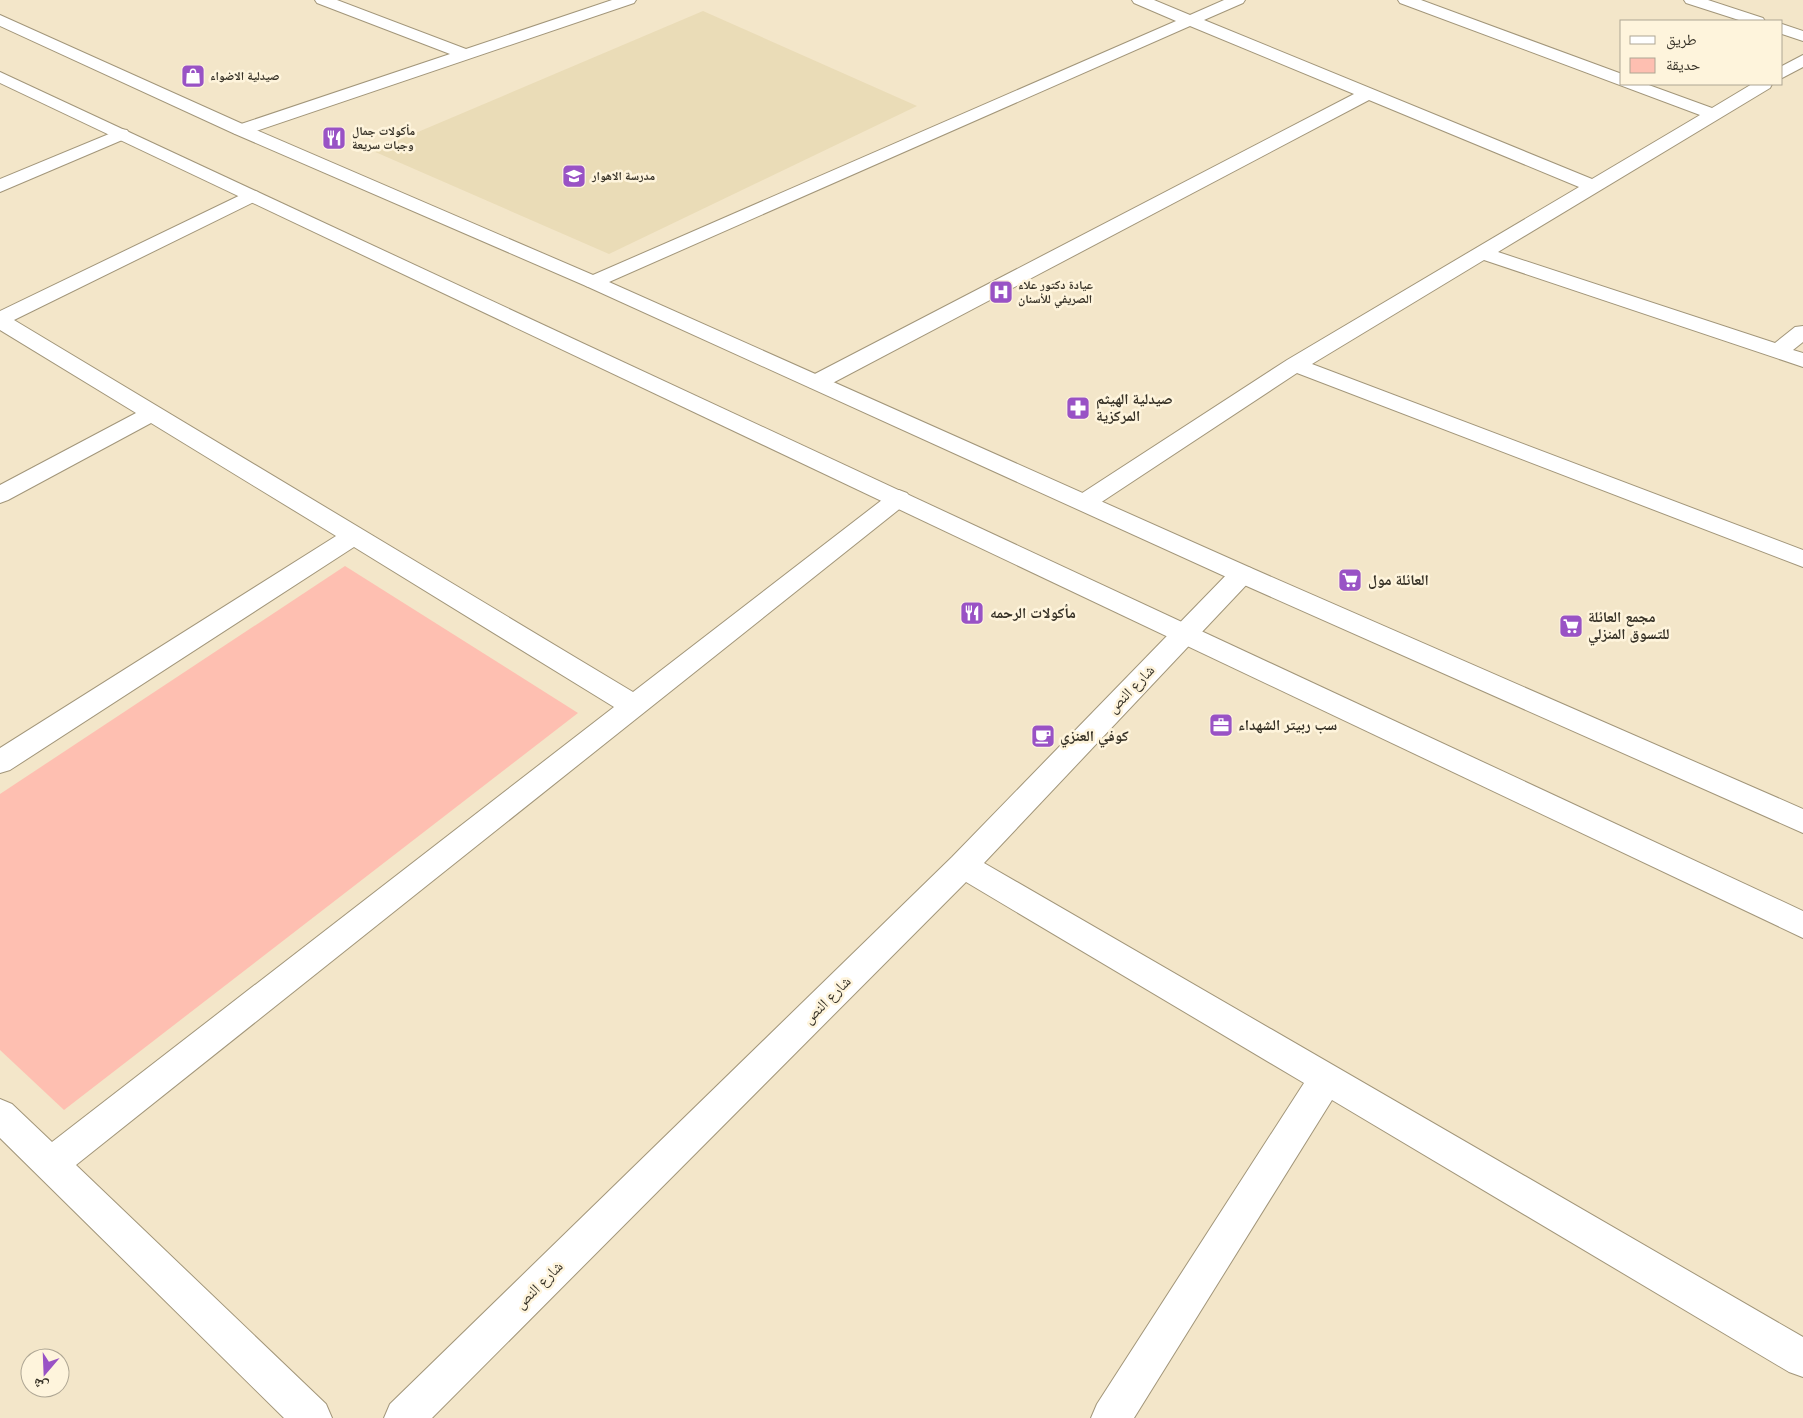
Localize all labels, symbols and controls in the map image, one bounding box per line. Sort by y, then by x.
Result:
legend [1620,20,1783,85]
text: طريق [1666,29,1697,50]
text: حديقة [1666,54,1701,74]
shop icon: صيدلية الاضواء [180,63,206,89]
place label: صيدلية الاضواء [210,67,280,84]
place label: مأكولات جمال وجبات سريعة [352,122,416,153]
restaurant icon: مأكولات جمال وجبات سريعة [321,125,347,151]
school or university icon: مدرسة الاهوار [561,163,587,189]
place label: مدرسة الاهوار [591,167,655,184]
place label: عيادة دكتور علاء الصريفي للأسنان [1018,276,1093,309]
hospital icon: عيادة دكتور علاء الصريفي للأسنان [988,279,1014,305]
place label: صيدلية الهيثم المركزية [1096,388,1173,425]
pharmacy icon: صيدلية الهيثم المركزية [1065,395,1091,421]
supermarket icon: العائلة مول [1337,567,1363,593]
place label: العائلة مول [1368,569,1429,589]
restaurant icon: مأكولات الرحمه [959,600,985,626]
place label: مأكولات الرحمه [990,602,1076,622]
place label: مجمع العائلة للتسوق المنزلي [1588,606,1669,646]
supermarket icon: مجمع العائلة للتسوق المنزلي [1558,613,1584,639]
street label: شارع النص [1102,660,1159,718]
office icon: سب ربيتر الشهداء [1208,712,1234,738]
place label: سب ربيتر الشهداء [1238,714,1337,734]
cafe icon: كوفي العنزي [1030,723,1056,749]
place label: كوفي العنزي [1060,725,1129,748]
street label: شارع النص [798,971,855,1028]
street label: شارع النص [510,1256,567,1313]
north arrow [20,1348,70,1398]
text: ش [30,1374,51,1397]

